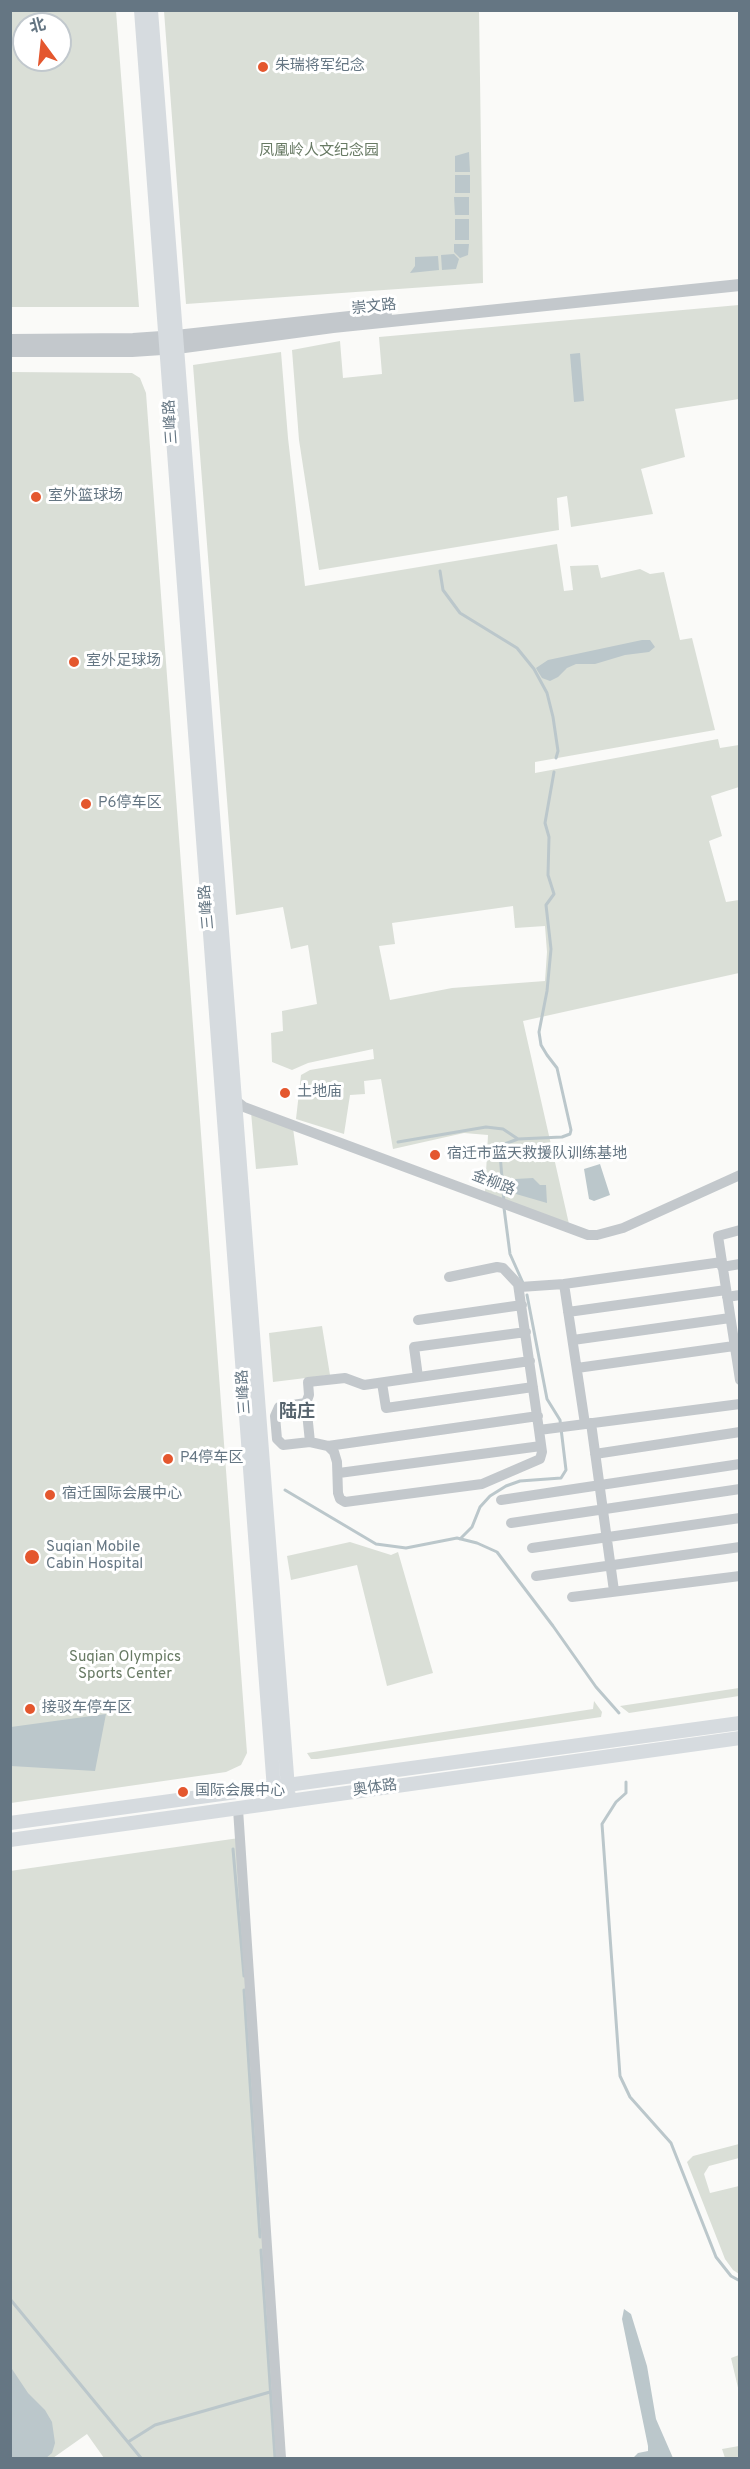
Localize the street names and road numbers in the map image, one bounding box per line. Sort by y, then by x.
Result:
street label: 崇文路 [351,297,397,319]
street label: 三峰路 [161,399,183,445]
street label: 三峰路 [197,884,219,930]
street label: 金柳路 [469,1168,517,1200]
street label: 三峰路 [234,1369,256,1415]
street label: 奥体路 [351,1777,399,1801]

